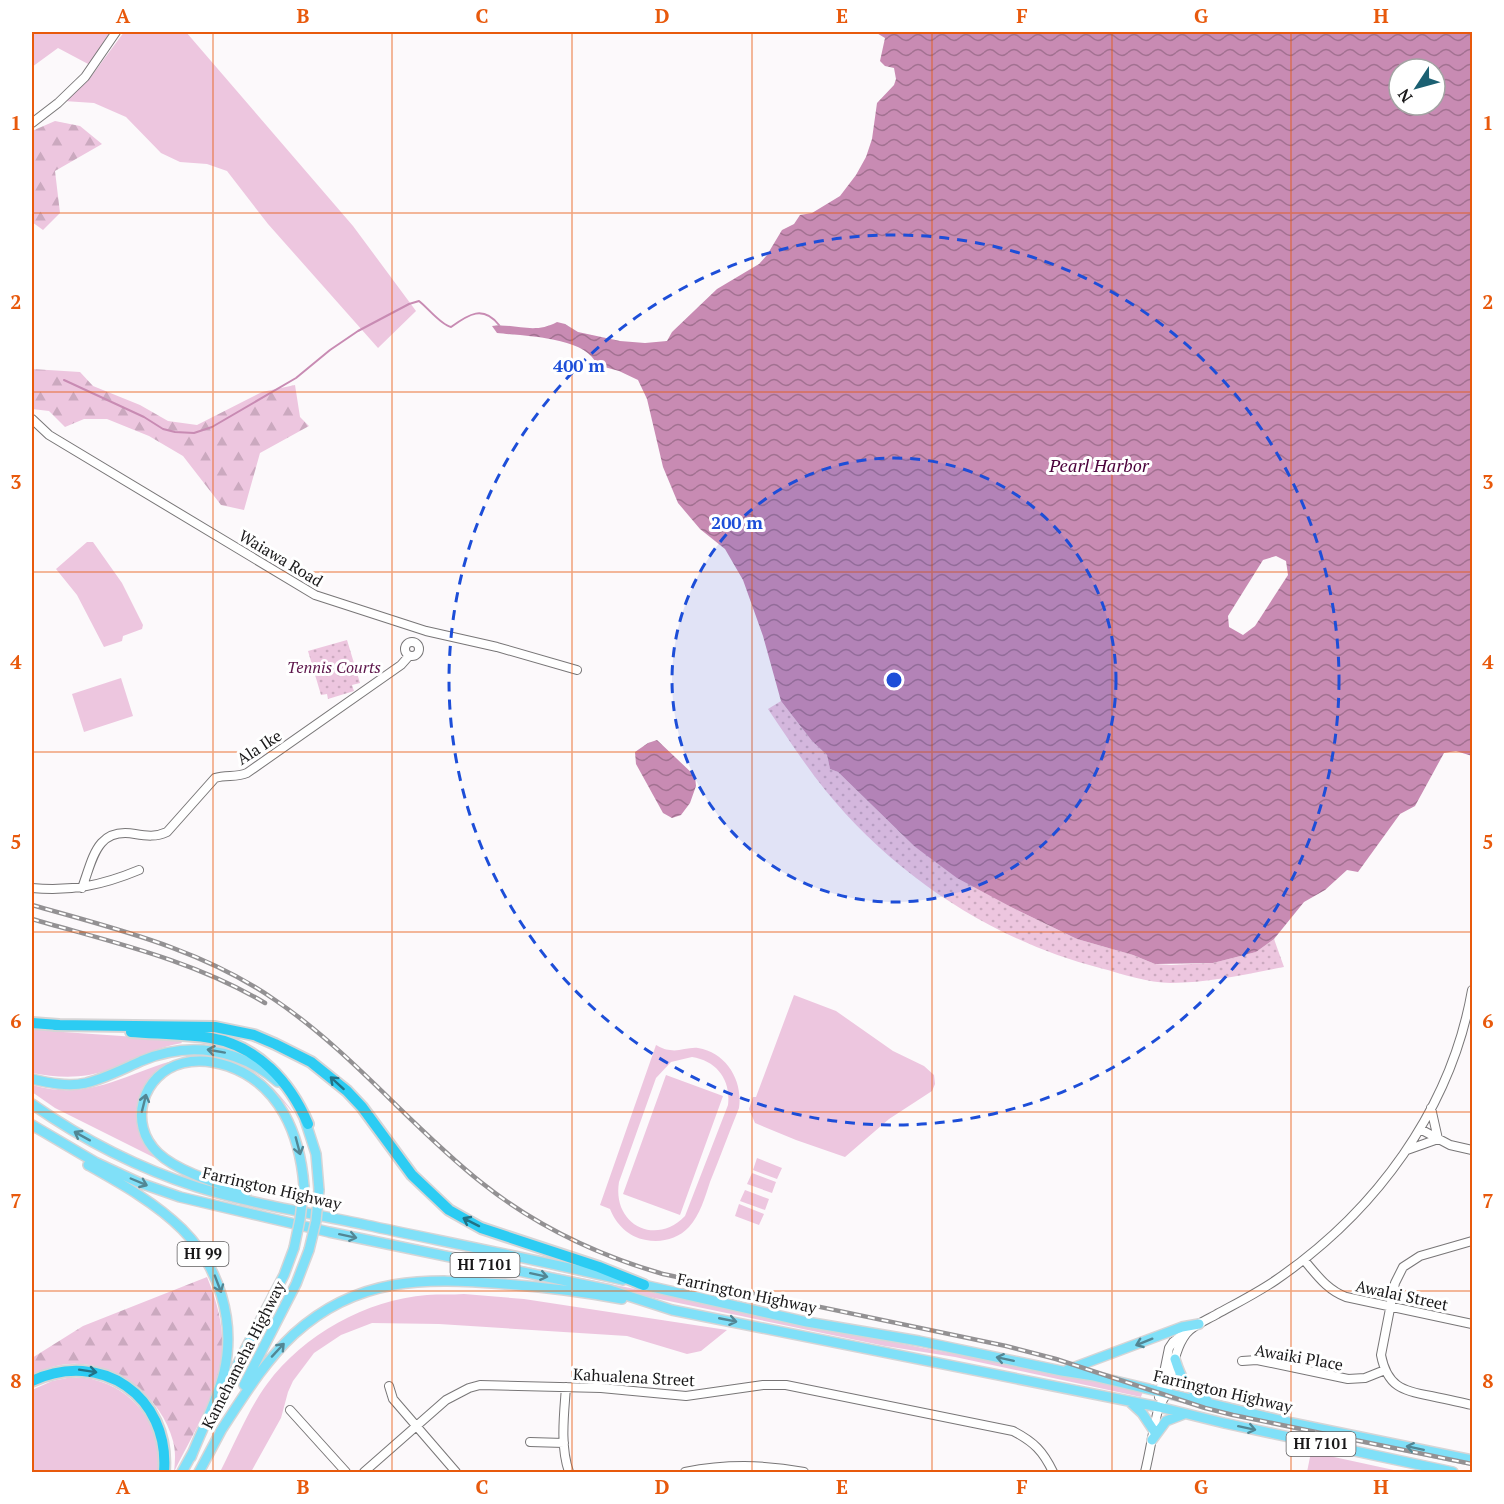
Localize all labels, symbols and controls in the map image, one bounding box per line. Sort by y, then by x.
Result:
text: A [116,2,131,29]
text: B [297,2,310,29]
text: C [475,2,489,29]
text: D [655,2,669,29]
text: E [836,2,848,29]
text: F [1016,2,1028,29]
text: G [1194,2,1208,29]
text: H [1373,2,1389,29]
north arrow [1387,57,1447,117]
text: N [1392,84,1417,107]
text: 1 [10,109,22,136]
text: 1 [1482,109,1494,136]
text: 2 [10,288,22,315]
text: 2 [1482,288,1494,315]
text: 400 m [553,353,605,377]
water label: Pearl Harbor [1048,453,1150,477]
text: 3 [10,468,22,495]
text: 3 [1482,468,1494,495]
text: 200 m [711,510,763,534]
street label: Waiawa Road [235,524,327,592]
text: 4 [10,648,22,675]
text: 4 [1482,648,1494,675]
park label: Tennis Courts [287,656,381,678]
centre of rings [884,670,904,690]
street label: Ala Ike [232,724,286,770]
text: 5 [10,828,22,855]
text: 5 [1482,828,1494,855]
text: 6 [10,1007,22,1034]
text: 6 [1482,1007,1494,1034]
one-way arrow [207,1046,227,1057]
one-way arrow [330,1076,346,1090]
one-way arrow [138,1094,150,1113]
one-way arrow [74,1129,91,1141]
one-way arrow [292,1136,304,1155]
street label: Farrington Highway [200,1161,345,1215]
one-way arrow [129,1177,148,1188]
text: 7 [10,1187,22,1214]
text: 7 [1482,1187,1494,1214]
one-way arrow [462,1216,480,1227]
one-way arrow [337,1231,357,1242]
road number: HI 99 [178,1242,228,1266]
road number: HI 7101 [450,1253,520,1277]
street label: Farrington Highway [675,1267,820,1319]
one-way arrow [528,1270,548,1281]
one-way arrow [213,1274,224,1293]
street label: Awalai Street [1354,1274,1450,1316]
street label: Kamehameha Highway [196,1277,290,1433]
one-way arrow [718,1315,737,1326]
one-way arrow [1135,1337,1154,1348]
street label: Awaiki Place [1253,1338,1345,1376]
one-way arrow [271,1343,286,1358]
one-way arrow [995,1353,1015,1364]
street label: Kahualena Street [572,1363,696,1391]
street label: Farrington Highway [1151,1364,1296,1418]
one-way arrow [78,1366,97,1377]
text: 8 [10,1367,22,1394]
text: 8 [1482,1367,1494,1394]
one-way arrow [1236,1423,1256,1434]
road number: HI 7101 [1286,1432,1356,1456]
one-way arrow [1406,1442,1425,1454]
text: A [116,1473,131,1500]
text: B [297,1473,310,1500]
text: C [475,1473,489,1500]
text: D [655,1473,669,1500]
text: E [836,1473,848,1500]
text: F [1016,1473,1028,1500]
text: G [1194,1473,1208,1500]
text: H [1373,1473,1389,1500]

